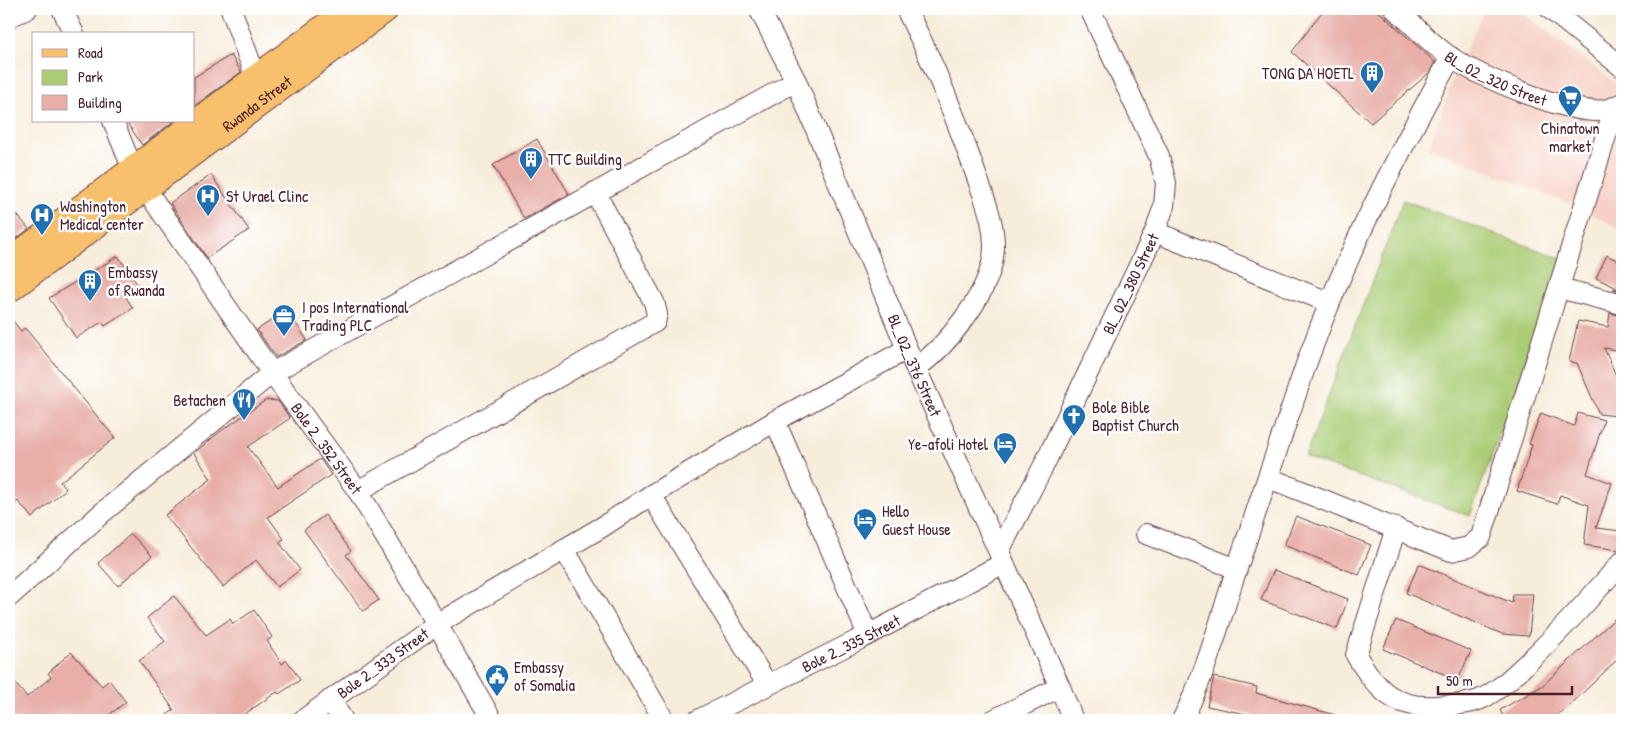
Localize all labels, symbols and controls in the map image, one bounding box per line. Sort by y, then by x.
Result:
legend [32,32,195,122]
text: Road [78,42,103,63]
street label: BL_02_320 Street [1440,46,1550,111]
building icon: TONG DA HOETL [1359,60,1385,94]
place label: TONG DA HOETL [1262,62,1354,84]
text: Park [78,66,103,87]
street label: Rwanda Street [218,70,297,137]
supermarket icon: Chinatown market [1557,84,1583,118]
text: Building [78,92,122,113]
place label: Chinatown market [1540,117,1600,157]
building icon: TTC Building [518,146,544,180]
place label: TTC Building [548,148,622,170]
hospital icon: St Urael Clinc [195,183,221,217]
place label: St Urael Clinc [226,185,309,207]
place label: Washington Medical center [60,195,144,235]
hospital icon: Washington Medical center [29,202,55,236]
street label: BL_02_380 Street [1097,229,1164,338]
place label: Embassy of Rwanda [108,261,165,301]
building icon: Embassy of Rwanda [77,268,103,302]
place label: I pos International Trading PLC [302,296,409,336]
office icon: I pos International Trading PLC [271,303,297,337]
street label: BL_02_376 Street [883,311,947,420]
restaurant icon: Betachen [231,387,257,421]
place label: Betachen [173,389,226,411]
place label: Bole Bible Baptist Church [1092,396,1179,436]
street label: Bole 2_352 Street [286,398,368,499]
church icon: Bole Bible Baptist Church [1061,403,1087,437]
hotel icon: Ye-afoli Hotel [992,431,1018,465]
place label: Ye-afoli Hotel [908,433,989,455]
place label: Hello Guest House [882,500,951,540]
hotel icon: Hello Guest House [852,507,878,541]
street label: Bole 2_335 Street [798,609,904,677]
street label: Bole 2_333 Street [332,622,433,703]
place label: Embassy of Somalia [514,656,575,696]
public building icon: Embassy of Somalia [484,663,510,697]
scale bar [1438,664,1572,696]
text: 50 m [1446,670,1473,691]

